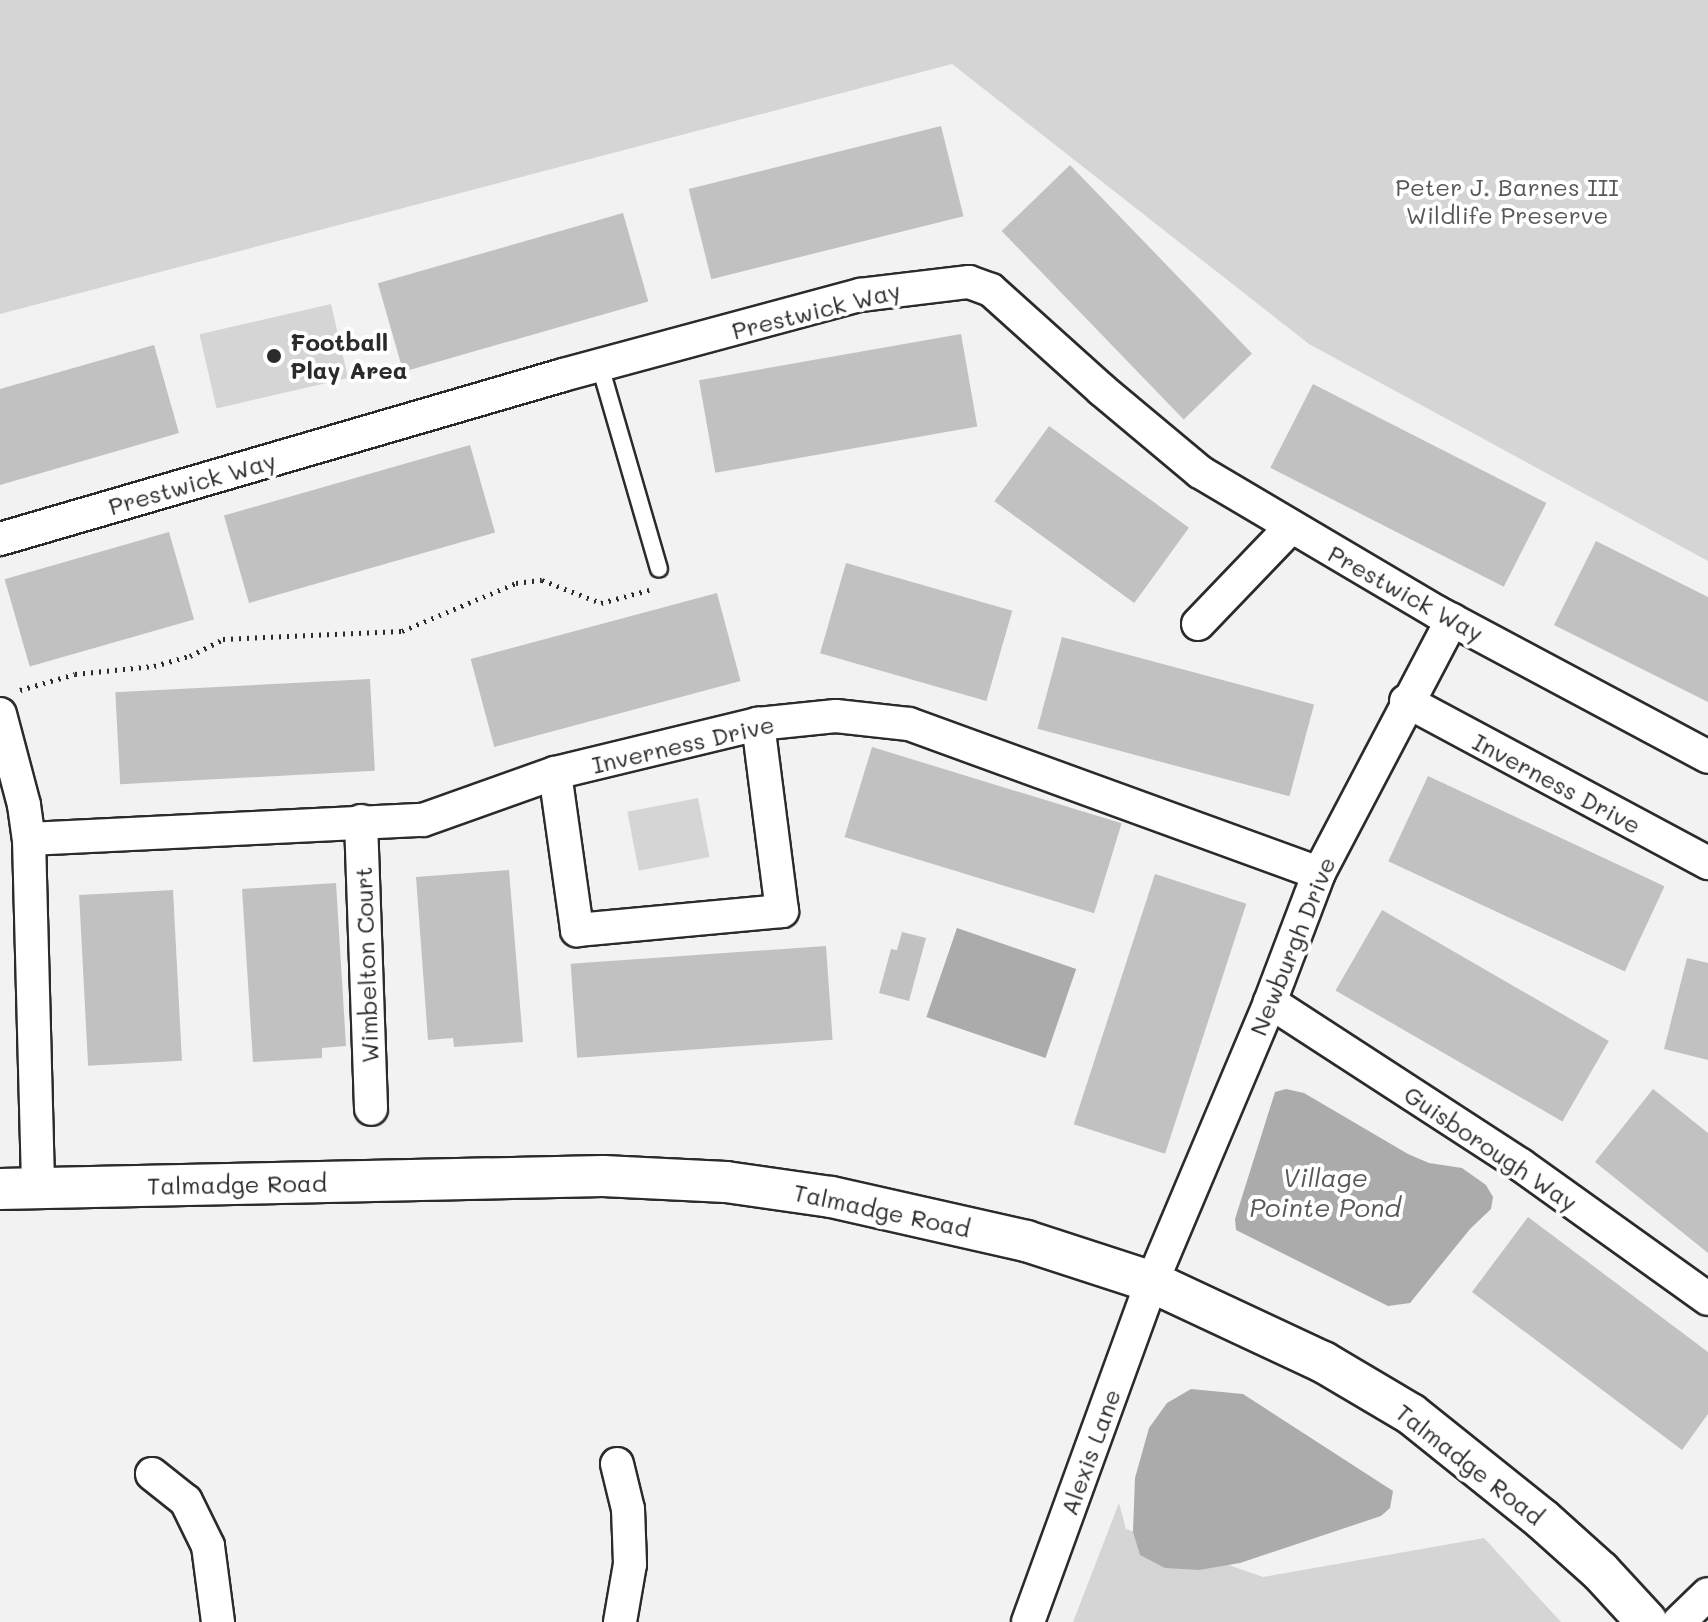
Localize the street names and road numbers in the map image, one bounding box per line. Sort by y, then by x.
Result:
street label: Prestwick Way [729,275,903,345]
street label: Prestwick Way [105,445,279,521]
street label: Prestwick Way [1323,539,1489,647]
street label: Inverness Drive [589,709,777,779]
street label: Inverness Drive [1468,727,1646,839]
street label: Newburgh Drive [1243,852,1341,1040]
street label: Wimbelton Court [348,866,384,1064]
street label: Guisborough Way [1399,1079,1583,1217]
street label: Talmadge Road [147,1168,327,1200]
street label: Talmadge Road [791,1177,973,1243]
street label: Alexis Lane [1054,1385,1126,1519]
street label: Talmadge Road [1390,1397,1550,1531]

